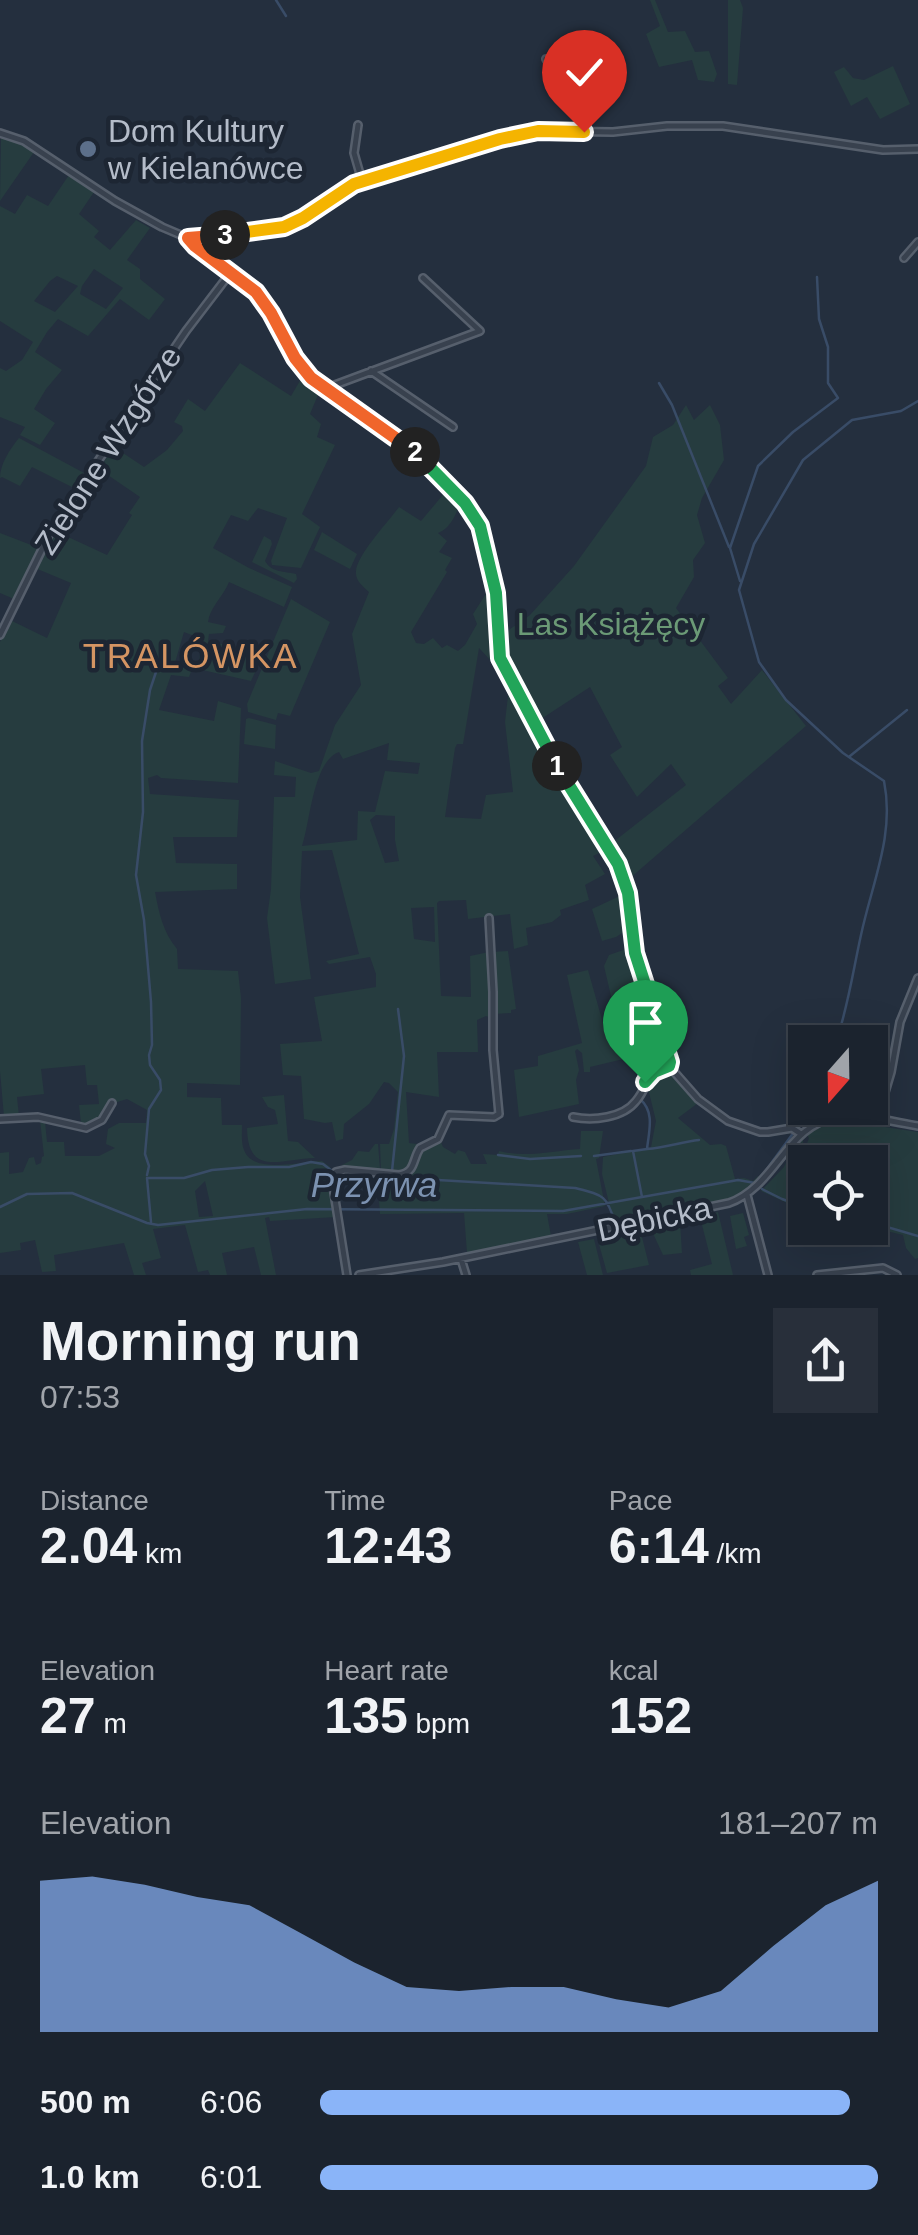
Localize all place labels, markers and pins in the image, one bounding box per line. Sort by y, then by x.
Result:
pin [542,30,627,133]
place label: Dom Kultury w Kielanówce [107,113,304,186]
marker: Dom Kultury w Kielanówce [77,138,99,160]
pin: 3 [200,210,250,260]
pin: 2 [390,427,440,477]
pin: 1 [532,741,582,791]
pin [603,980,688,1083]

